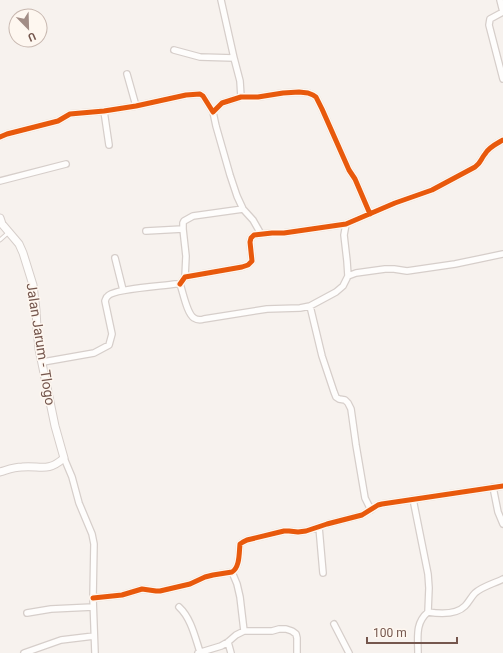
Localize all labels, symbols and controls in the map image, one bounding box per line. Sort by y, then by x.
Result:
north arrow [8,8,48,48]
text: U [26,29,38,44]
street label: Jalan Jarum - Tlogo [23,282,59,406]
scale bar [367,619,457,645]
text: 100 m [373,626,407,640]

